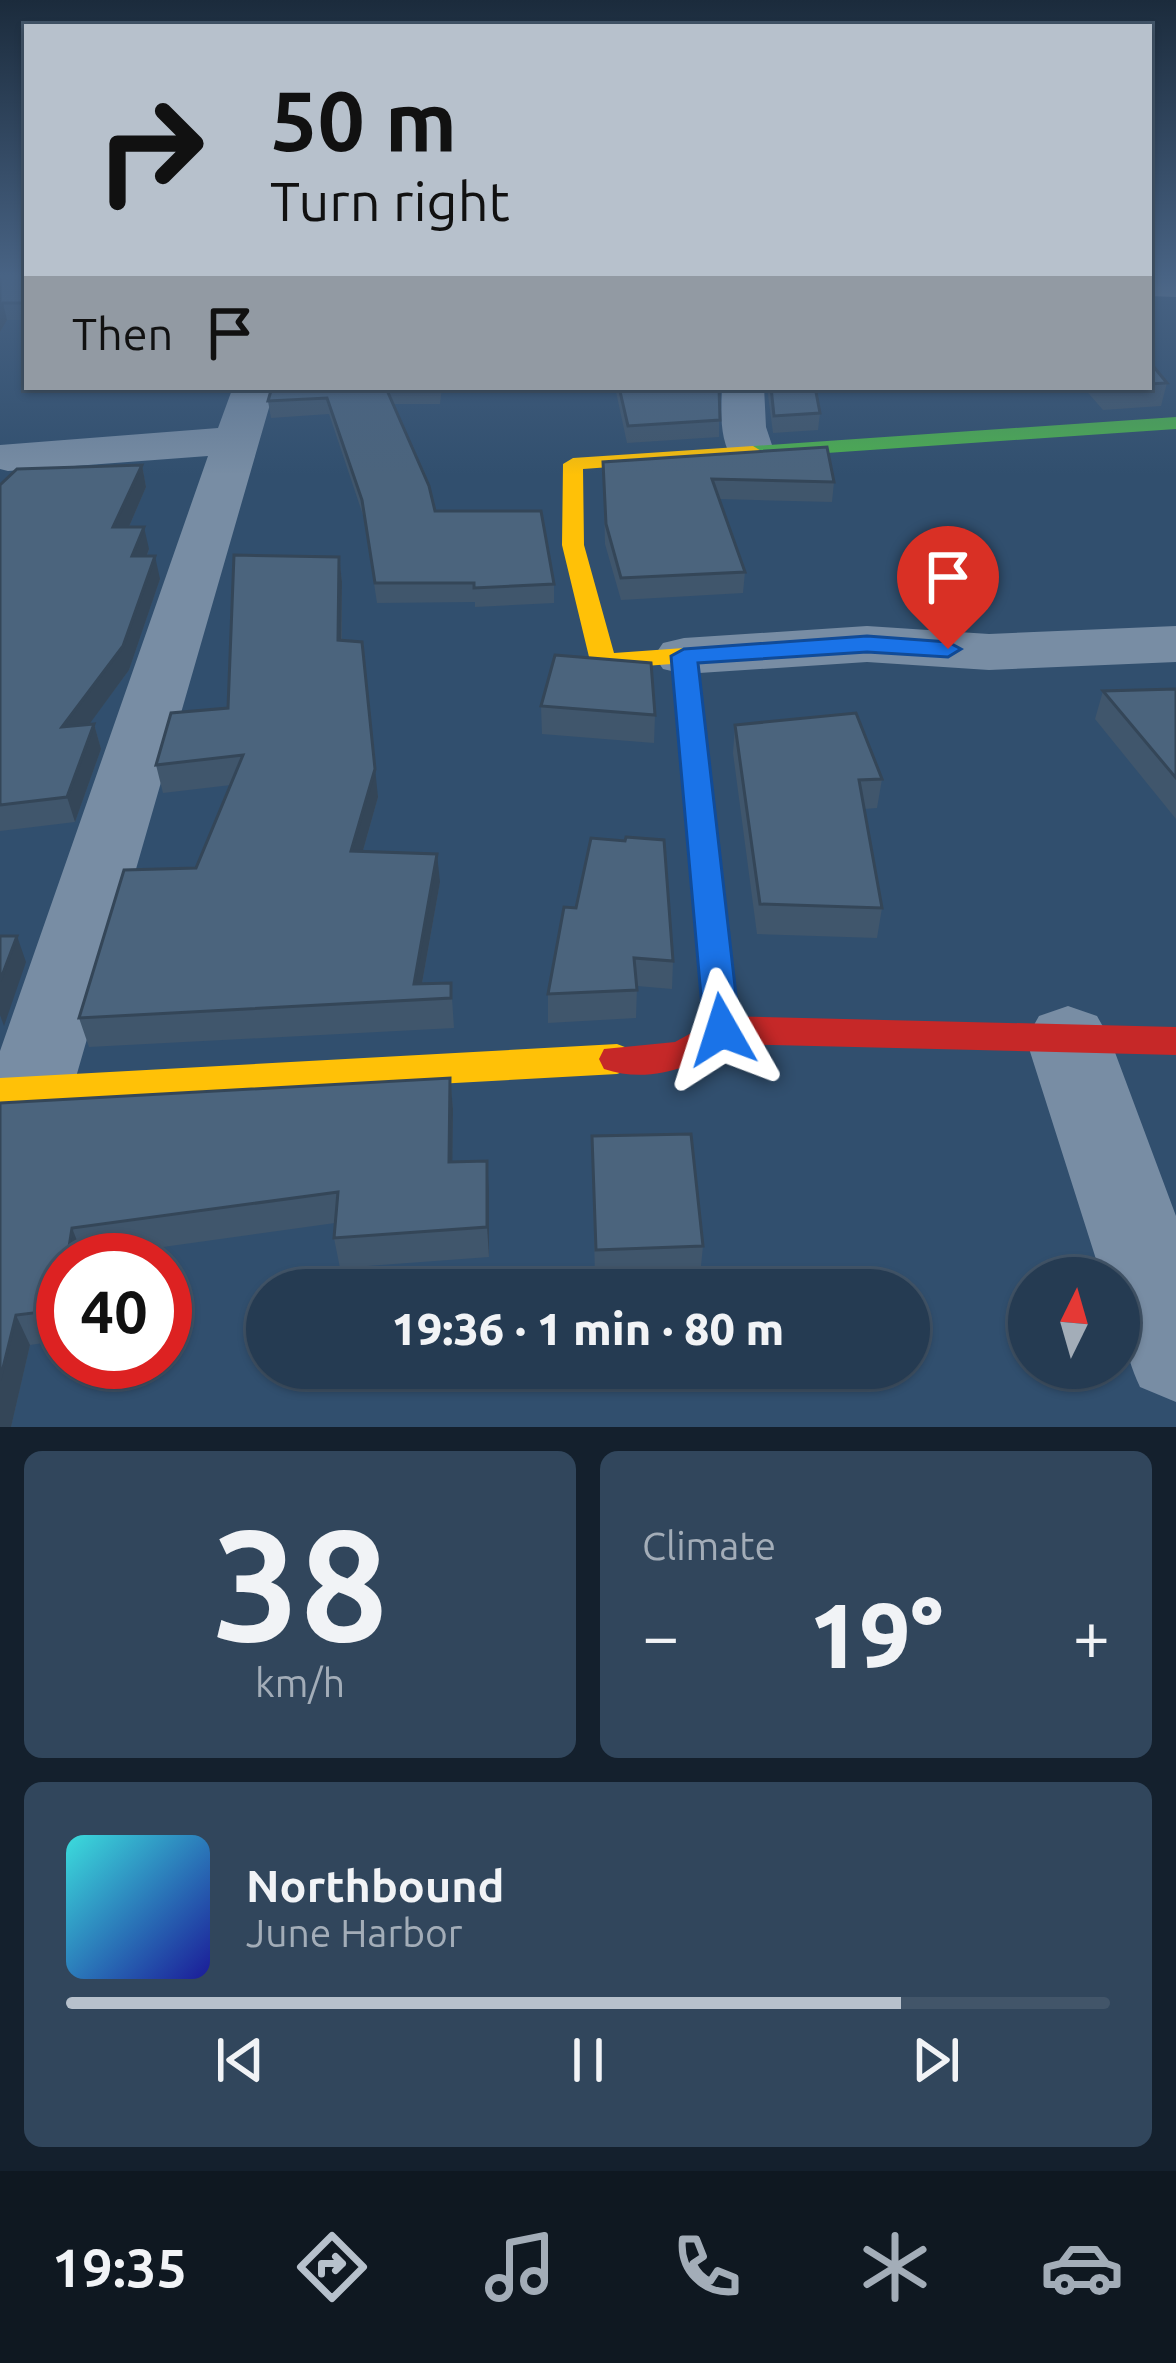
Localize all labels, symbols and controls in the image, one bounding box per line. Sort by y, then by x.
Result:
icon: right [72,72,228,228]
text: 50 m [270,73,457,167]
text: Turn right [270,171,510,231]
icon: arrive [197,300,263,366]
text: Then [72,308,173,359]
pin [897,526,999,649]
icon: arrive [915,544,981,610]
position arrow [659,967,785,1093]
speed limit sign: 40 [36,1233,192,1389]
north arrow [1008,1257,1140,1389]
map controls [1008,1257,1140,1389]
text: 19:36 · 1 min · 80 m [392,1303,784,1354]
text: 38 [212,1496,388,1670]
text: Climate [642,1524,776,1567]
text: 19° [809,1584,943,1685]
text: − [642,1598,679,1672]
text: + [1073,1598,1110,1672]
text: km/h [255,1661,345,1704]
text: Northbound [246,1860,505,1911]
text: June Harbor [246,1911,463,1954]
icon: previous [207,2027,273,2093]
icon: pause [555,2027,621,2093]
icon: next [903,2027,969,2093]
icon: directions [290,2225,374,2309]
icon: music [478,2225,562,2309]
icon: phone [665,2225,749,2309]
icon: climate [853,2225,937,2309]
icon: car [1040,2225,1124,2309]
text: 19:35 [52,2237,187,2297]

